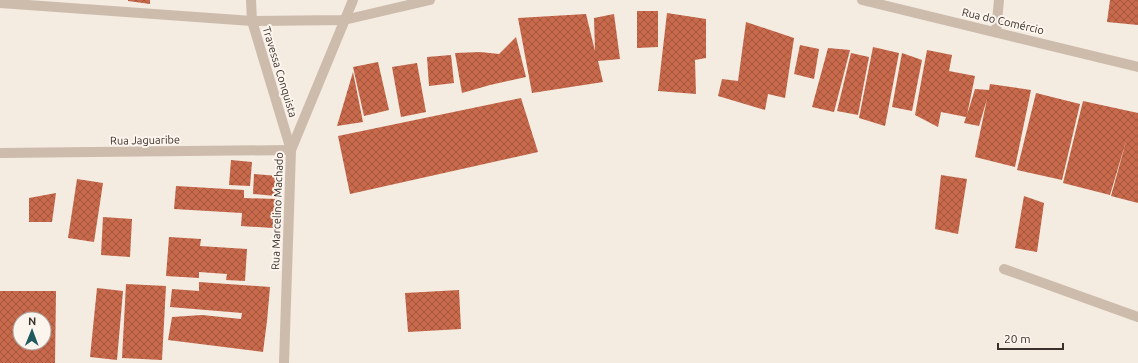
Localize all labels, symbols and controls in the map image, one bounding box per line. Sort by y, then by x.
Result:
street label: Rua do Comércio [961,6,1045,36]
street label: Travessa Conquista [260,25,300,119]
street label: Rua Jaguaribe [110,133,180,147]
street label: Rua Marcelino Machado [269,152,285,270]
north arrow [12,311,52,351]
text: N [28,315,36,327]
scale bar [998,325,1063,351]
text: 20 m [1004,332,1031,345]

